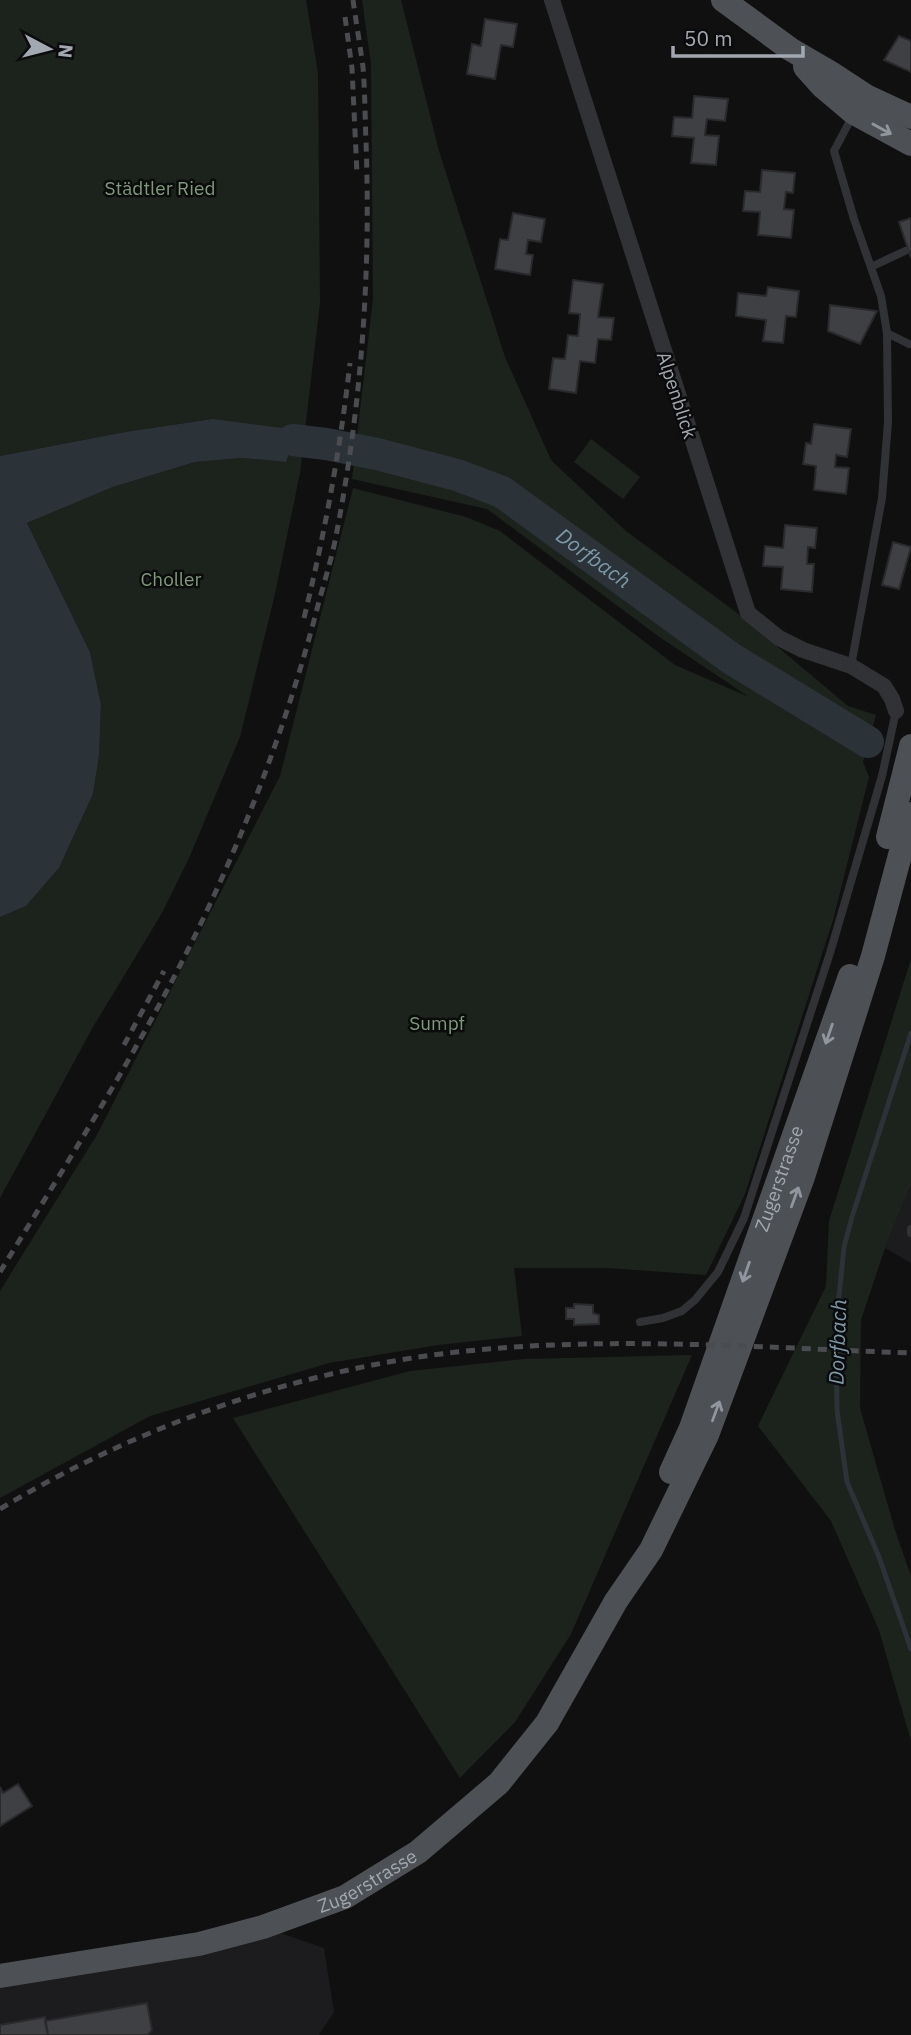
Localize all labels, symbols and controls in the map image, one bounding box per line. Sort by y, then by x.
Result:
north arrow [14,14,84,84]
scale bar [673,14,802,58]
text: 50 m [684,24,733,52]
text: N [53,43,79,59]
one-way arrow [872,122,892,136]
park label: Städtler Ried [105,176,215,200]
street label: Alpenblick [652,348,702,442]
water label: Dorfbach [551,521,637,594]
park label: Choller [141,567,201,591]
park label: Sumpf [409,1011,465,1035]
one-way arrow [822,1022,835,1044]
street label: Zugerstrasse [749,1122,809,1235]
one-way arrow [790,1187,803,1209]
one-way arrow [739,1260,751,1282]
water label: Dorfbach [822,1299,852,1385]
one-way arrow [710,1400,723,1422]
street label: Zugerstrasse [314,1844,421,1918]

